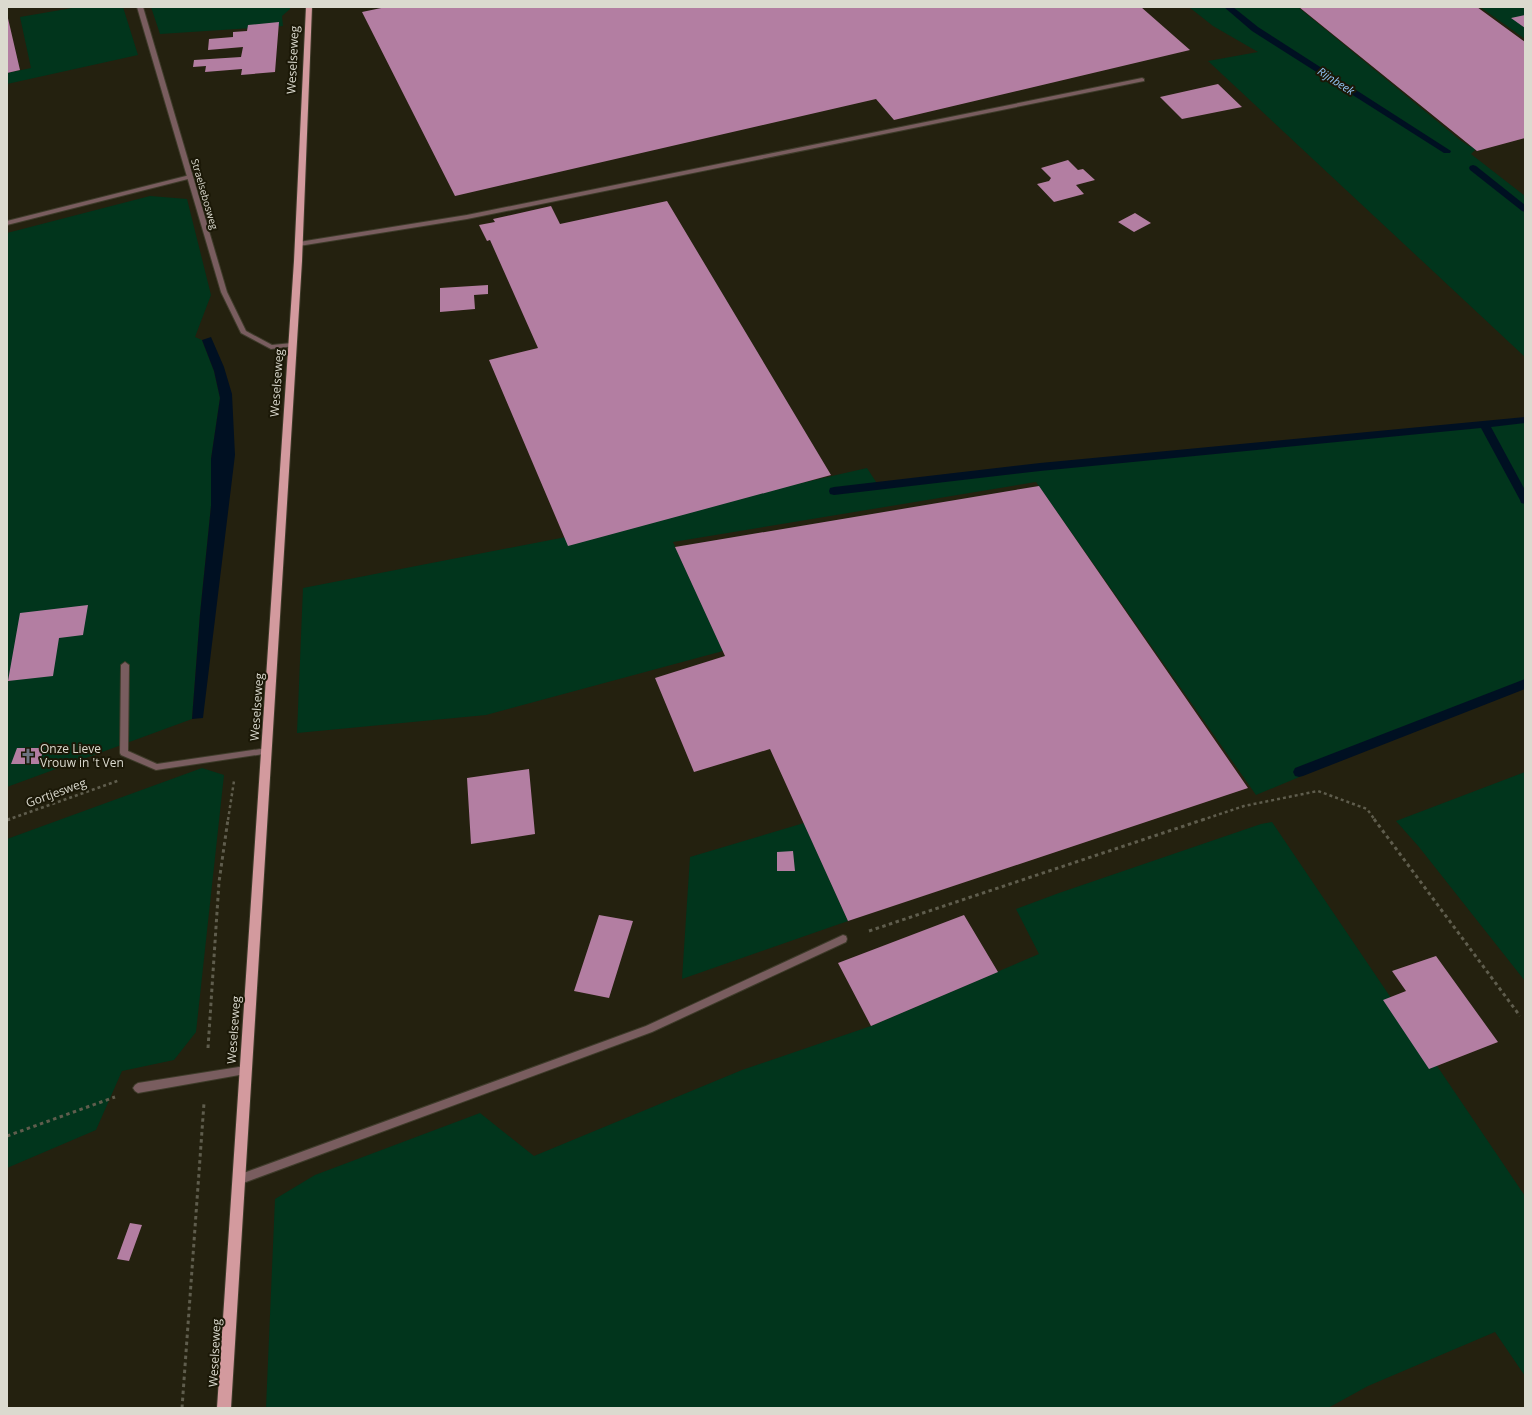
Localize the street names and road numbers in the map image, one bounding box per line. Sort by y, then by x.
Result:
street label: Weselseweg [282,25,303,95]
street label: Straelsebosweg [188,157,222,232]
street label: Weselseweg [266,348,287,418]
street label: Weselseweg [246,672,267,742]
street label: Gortjesweg [23,774,89,811]
street label: Weselseweg [223,995,244,1065]
street label: Weselseweg [204,1318,225,1388]

